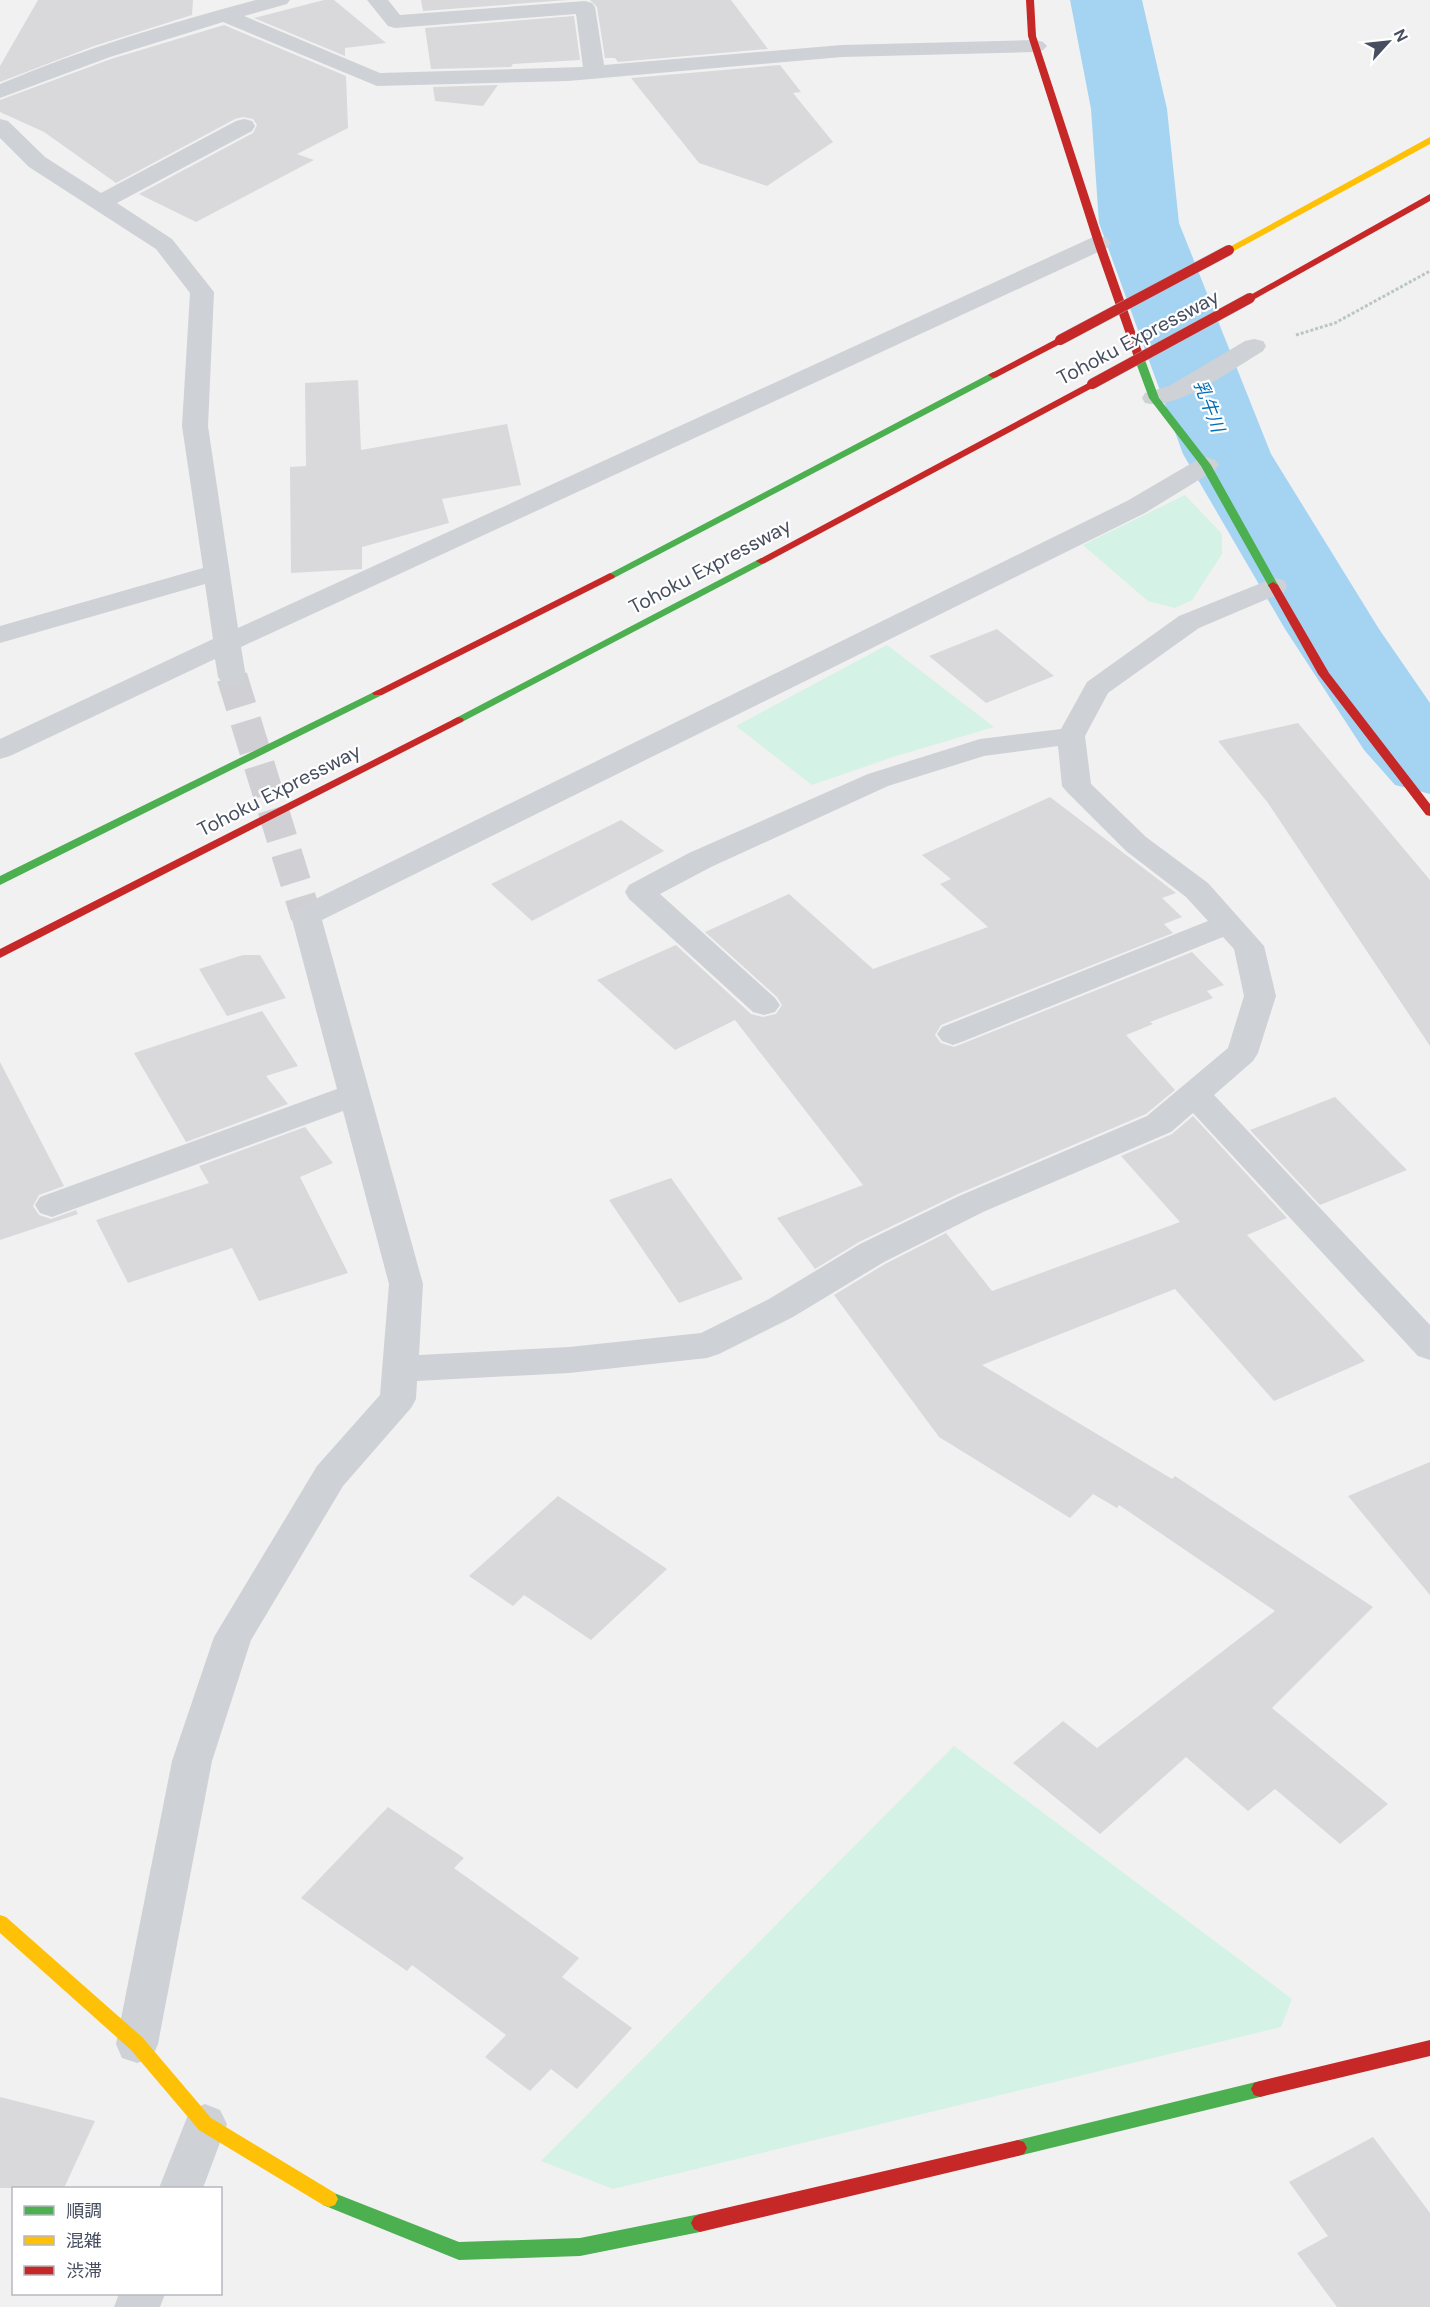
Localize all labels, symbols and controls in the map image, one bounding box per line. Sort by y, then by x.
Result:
north arrow [1358,12,1418,72]
text: N [1389,25,1413,45]
street label: Tohoku Expressway [1052,283,1224,391]
water label: 乳牛川 [1188,376,1231,437]
street label: Tohoku Expressway [624,512,796,620]
street label: Tohoku Expressway [193,738,365,842]
legend [12,2187,222,2295]
text: 順調 [66,2199,102,2223]
text: 混雑 [66,2229,102,2253]
text: 渋滞 [66,2259,102,2283]

